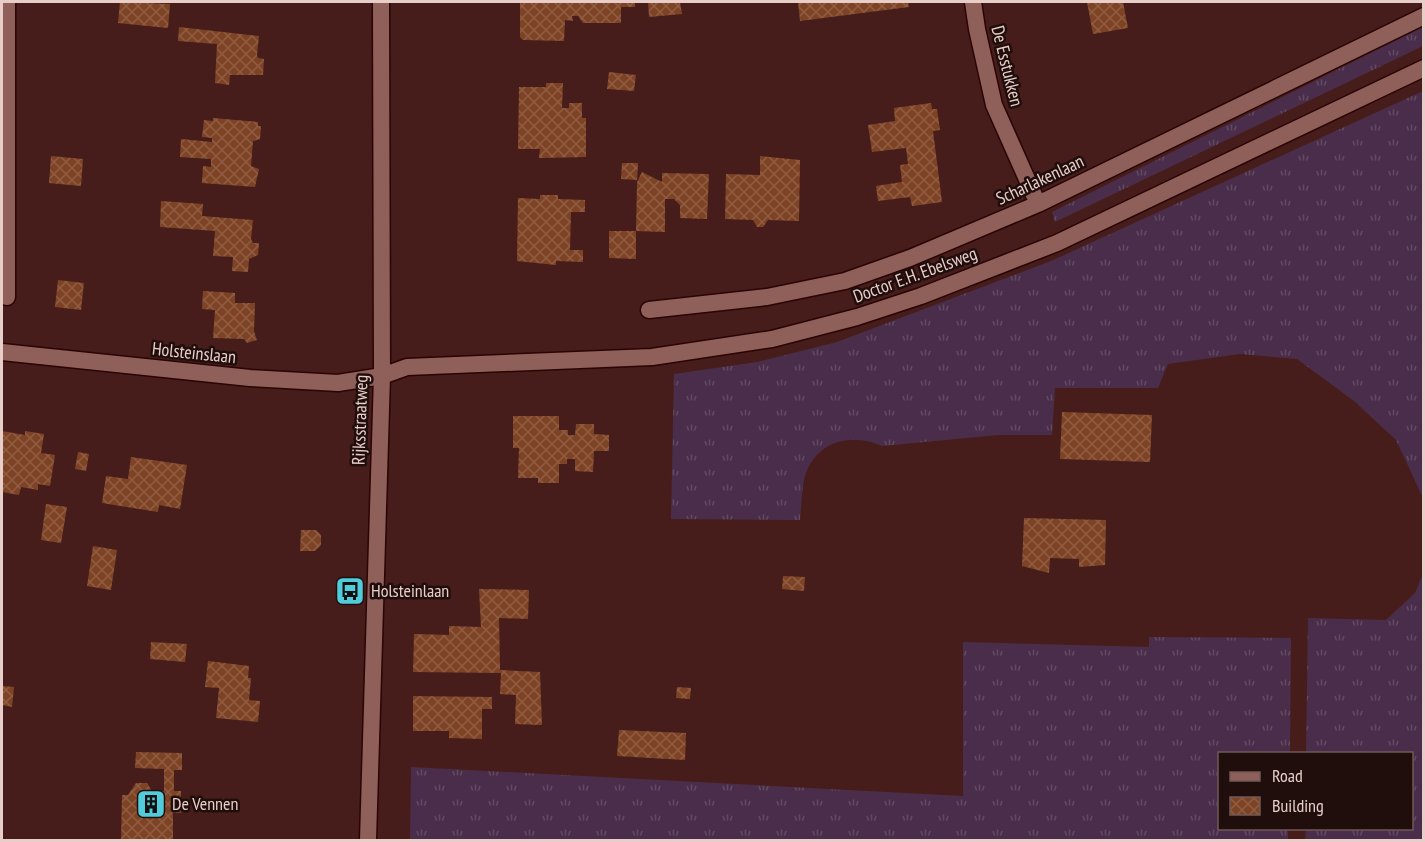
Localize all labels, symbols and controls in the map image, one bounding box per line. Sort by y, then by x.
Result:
street label: De Esstukken [986,23,1029,109]
street label: Scharlakenlaan [992,149,1087,210]
street label: Doctor E.H. Ebelsweg [850,241,980,308]
street label: Holsteinslaan [151,337,237,368]
street label: Rijksstraatweg [346,374,373,466]
bus stop icon: Holsteinlaan [334,575,366,607]
place label: Holsteinlaan [371,579,449,602]
legend [1218,752,1413,830]
text: Road [1272,764,1303,787]
building icon: De Vennen [135,788,167,820]
place label: De Vennen [172,792,238,815]
text: Building [1272,794,1324,817]

